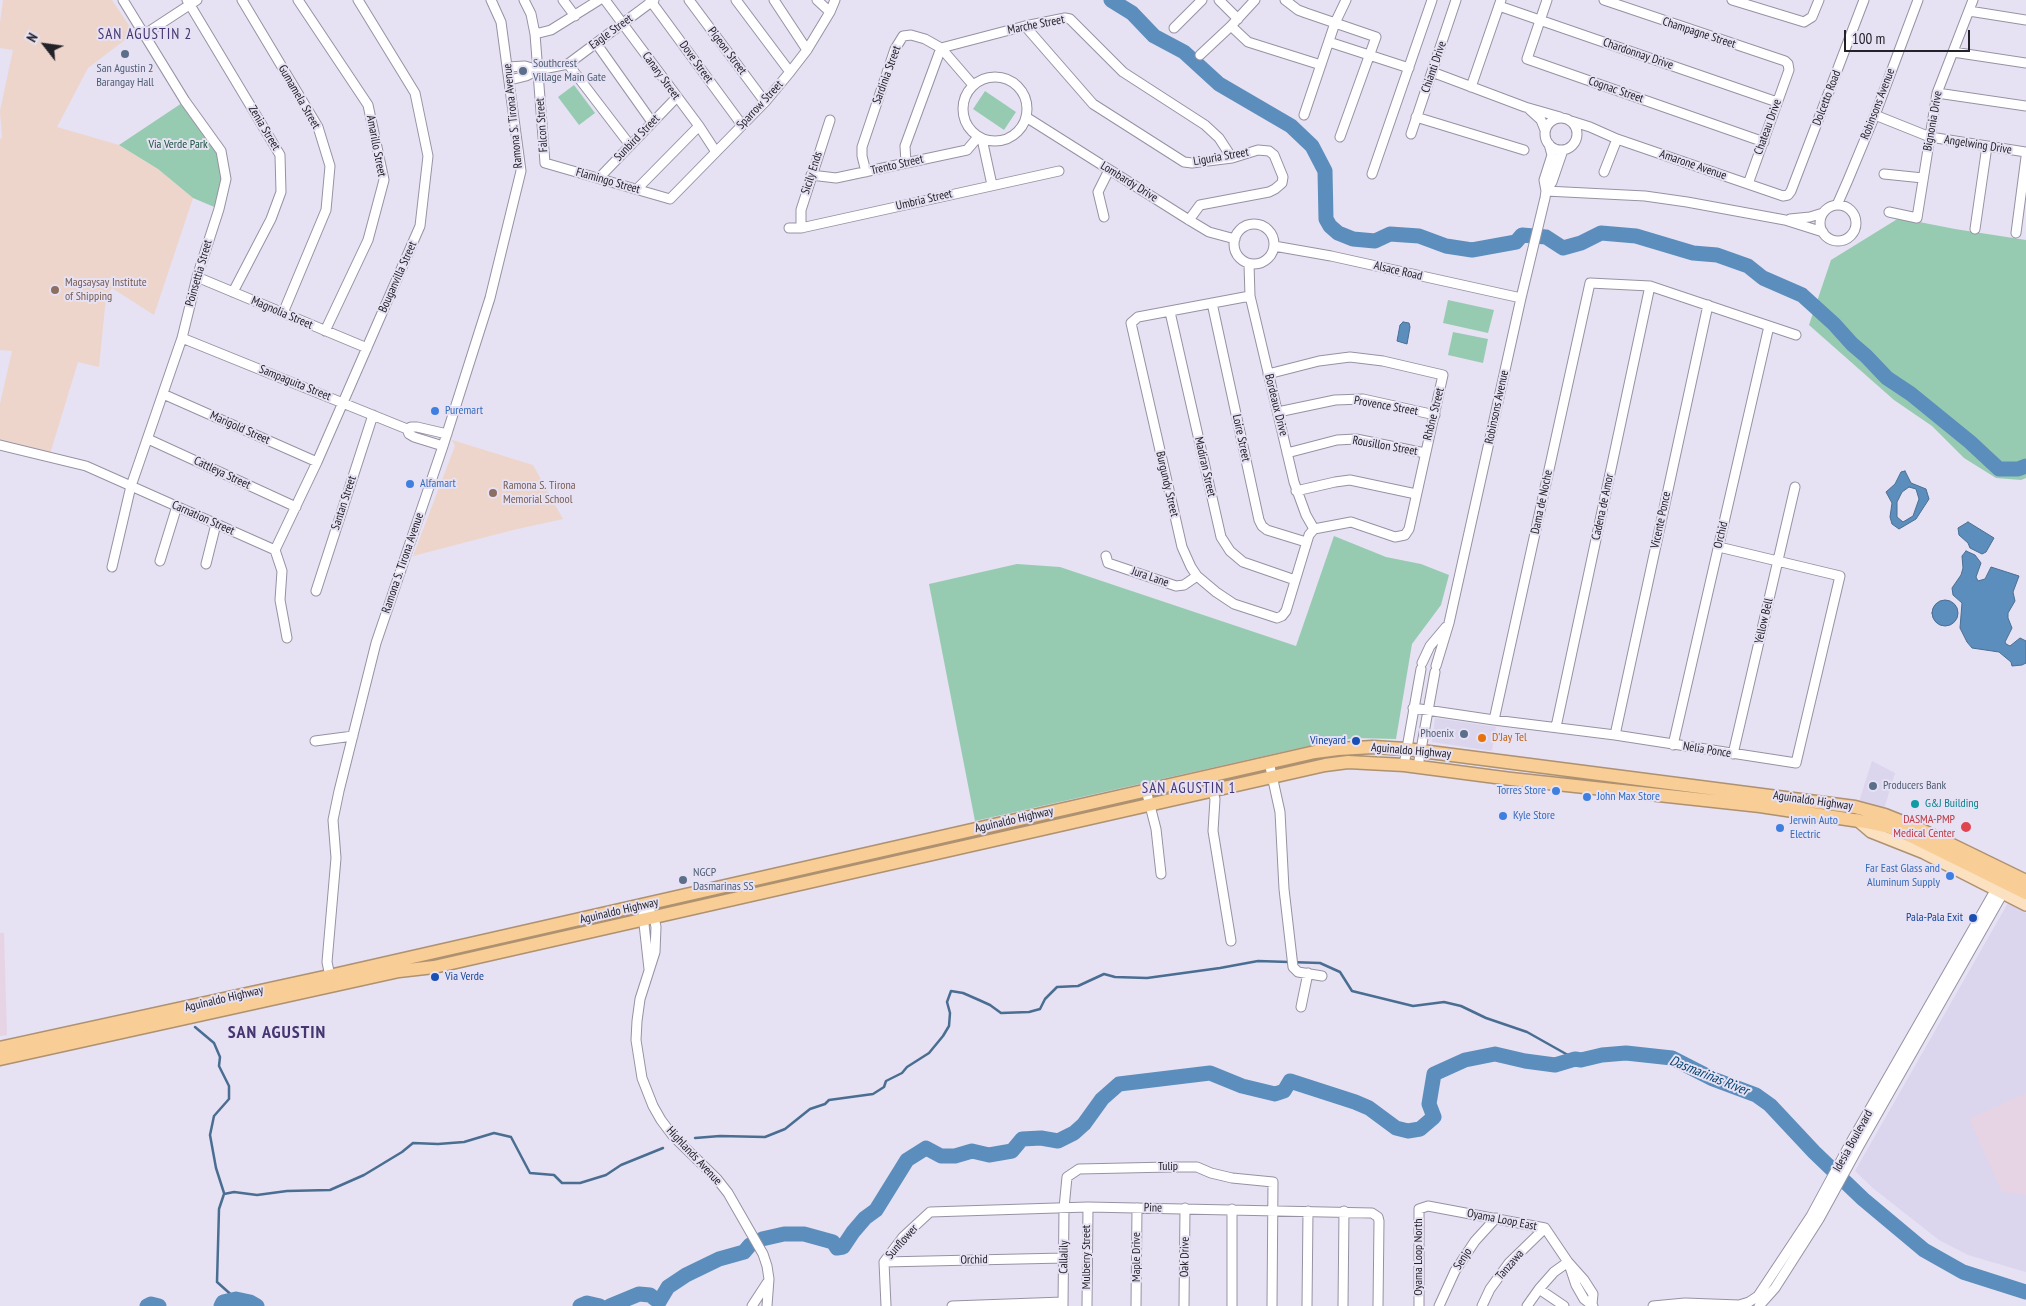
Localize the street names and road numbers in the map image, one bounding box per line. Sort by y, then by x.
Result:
street label: Eagle Street [586,11,636,53]
street label: Marche Street [1006,12,1066,38]
street label: Champagne Street [1661,14,1737,52]
street label: Pigeon Street [704,24,750,78]
street label: Chardonnay Drive [1601,35,1675,73]
street label: Dove Street [676,38,716,86]
street label: Chianti Drive [1418,39,1450,95]
street label: Sardinia Street [870,44,904,106]
street label: Canary Street [639,49,683,103]
street label: Gumamela Street [275,62,323,132]
street label: Ramona S. Tirona Avenue [500,63,526,169]
street label: Robinsons Avenue [1858,66,1898,142]
street label: Dolcetto Road [1810,68,1844,128]
street label: Cognac Street [1587,74,1645,106]
street label: Sparrow Street [734,78,786,132]
street label: Bignonia Drive [1921,90,1945,152]
street label: Falcon Street [533,97,551,153]
street label: Chateau Drive [1751,97,1785,157]
street label: Zenia Street [245,103,283,153]
street label: Sunbird Street [611,112,663,164]
street label: Amarillo Street [363,114,389,178]
street label: Angelwing Drive [1943,133,2013,157]
street label: Liguria Street [1192,145,1250,169]
street label: Amarone Avenue [1658,147,1728,183]
street label: Sicily Ends [798,150,826,196]
street label: Trento Street [869,152,925,178]
street label: Lombardy Drive [1098,159,1160,205]
street label: Flamingo Street [574,165,642,197]
street label: Umbria Street [894,187,954,213]
street label: Poinsettia Street [183,238,215,308]
street label: Bouganvilla Street [376,239,420,315]
street label: Alsace Road [1372,258,1424,284]
street label: Magnolia Street [249,294,315,332]
street label: Sampaguita Street [257,362,333,404]
street label: Robinsons Avenue [1482,369,1512,445]
street label: Bordeaux Drive [1261,372,1291,438]
street label: Rhône Street [1421,386,1447,442]
street label: Provence Street [1353,393,1419,419]
street label: Marigold Street [208,408,272,448]
street label: Loire Street [1229,413,1253,463]
street label: Rousillon Street [1351,433,1419,459]
street label: Madiran Street [1191,436,1219,498]
street label: Burgundy Street [1152,450,1182,518]
street label: Cattleya Street [191,454,253,492]
street label: Dama de Noche [1528,469,1556,535]
street label: Cadena de Amor [1589,472,1617,542]
street label: Santan Street [329,474,359,532]
street label: Vicente Ponce [1648,490,1674,550]
street label: Carnation Street [169,498,237,538]
street label: Ramona S. Tirona Avenue [379,511,427,615]
street label: Orchid [1711,520,1731,550]
street label: Jura Lane [1129,564,1171,590]
street label: Yellow Bell [1752,597,1776,645]
street label: Nelia Ponce [1682,739,1732,761]
street label: Aguinaldo Highway [1370,740,1452,762]
street label: Aguinaldo Highway [1772,788,1854,814]
street label: Aguinaldo Highway [973,804,1055,836]
street label: Aguinaldo Highway [578,895,660,927]
street label: Aguinaldo Highway [183,983,265,1015]
street label: Idesia Boulevard [1830,1108,1876,1174]
street label: Highlands Avenue [663,1124,725,1188]
street label: Tulip [1158,1160,1178,1174]
street label: Pine [1144,1201,1162,1215]
street label: Oyama Loop East [1466,1206,1538,1234]
street label: Oyama Loop North [1412,1218,1426,1296]
street label: Sunflower [883,1222,921,1262]
street label: Mulberry Street [1080,1225,1094,1289]
street label: Maple Drive [1130,1232,1144,1282]
street label: Oak Drive [1177,1237,1193,1277]
street label: Callalily [1057,1240,1071,1274]
street label: Senjo [1451,1245,1475,1273]
street label: Tanzawa [1493,1247,1527,1283]
street label: Orchid [960,1253,988,1267]

